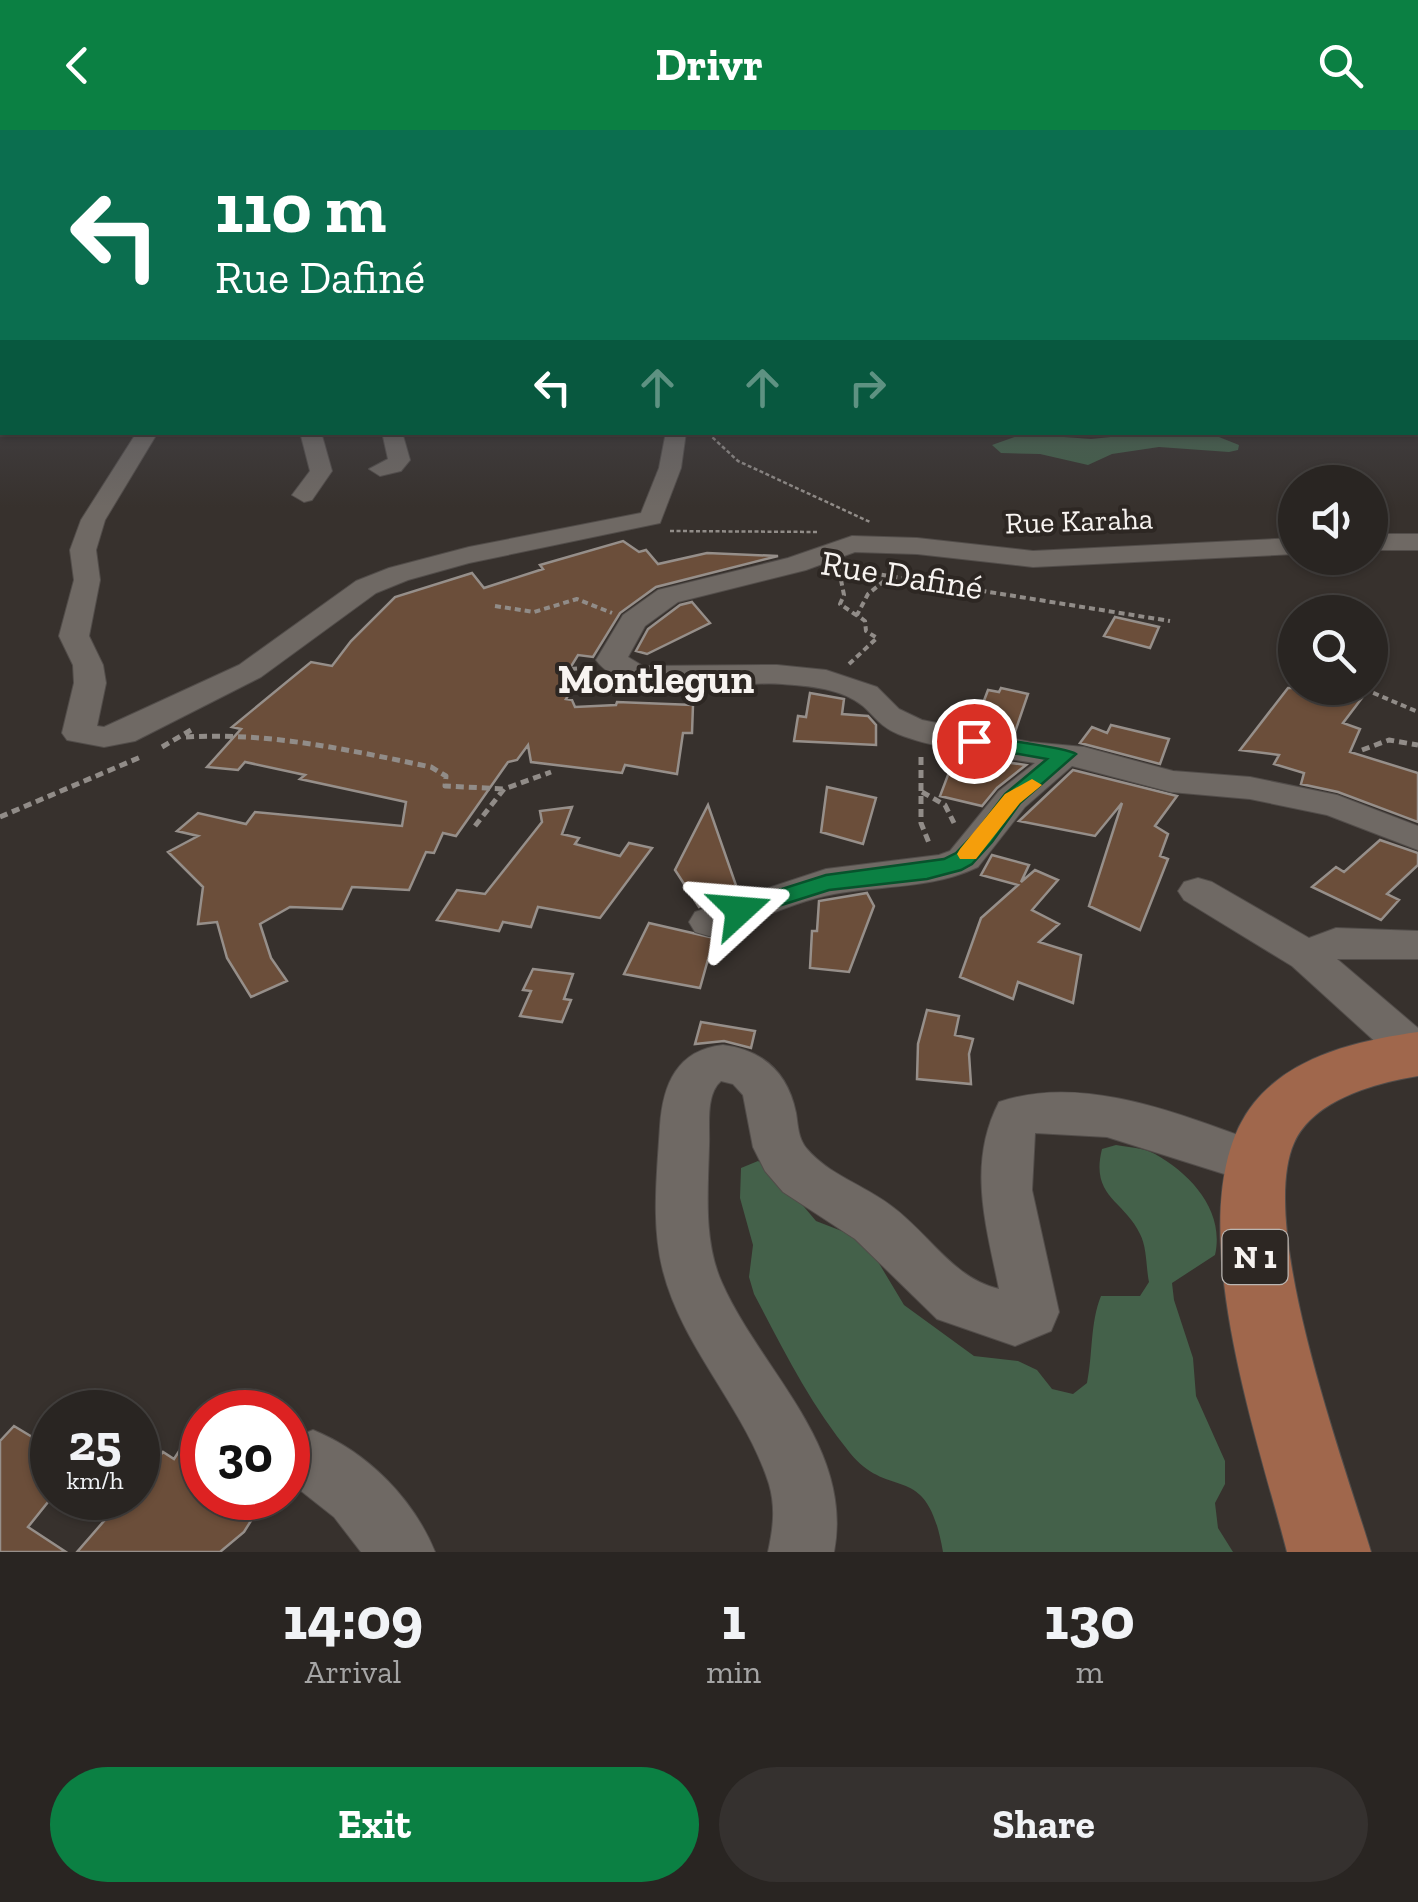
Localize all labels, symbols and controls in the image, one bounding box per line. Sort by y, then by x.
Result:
icon: back [50,38,105,93]
text: Drivr [655,38,763,92]
icon: search [1313,38,1368,93]
text: 110 m [215,166,386,250]
icon: left [50,170,180,300]
text: Rue Dafiné [215,251,425,305]
icon: left [525,360,580,415]
icon: ahead [630,360,685,415]
icon: ahead [735,360,790,415]
icon: right [840,360,895,415]
map controls [1278,465,1388,705]
button: sound [1278,465,1388,575]
street label: Rue Karaha [1004,500,1154,542]
street label: Rue Dafiné [818,541,986,609]
button: search [1278,595,1388,705]
district label: Montlegun [558,655,754,703]
pin [932,699,1017,784]
icon: arrive [947,714,1002,769]
position arrow [688,858,792,962]
road number: N 1 [1222,1230,1288,1284]
speed limit sign: 30 [180,1390,310,1520]
text: 25 [69,1413,121,1473]
text: km/h [66,1465,124,1495]
text: 14:09 [283,1582,423,1654]
text: 1 [721,1582,746,1654]
text: 130 [1044,1582,1135,1654]
text: Arrival [305,1653,401,1691]
text: min [706,1653,761,1691]
text: m [1076,1653,1103,1691]
button: Exit [50,1767,699,1882]
button: Share [719,1767,1368,1882]

